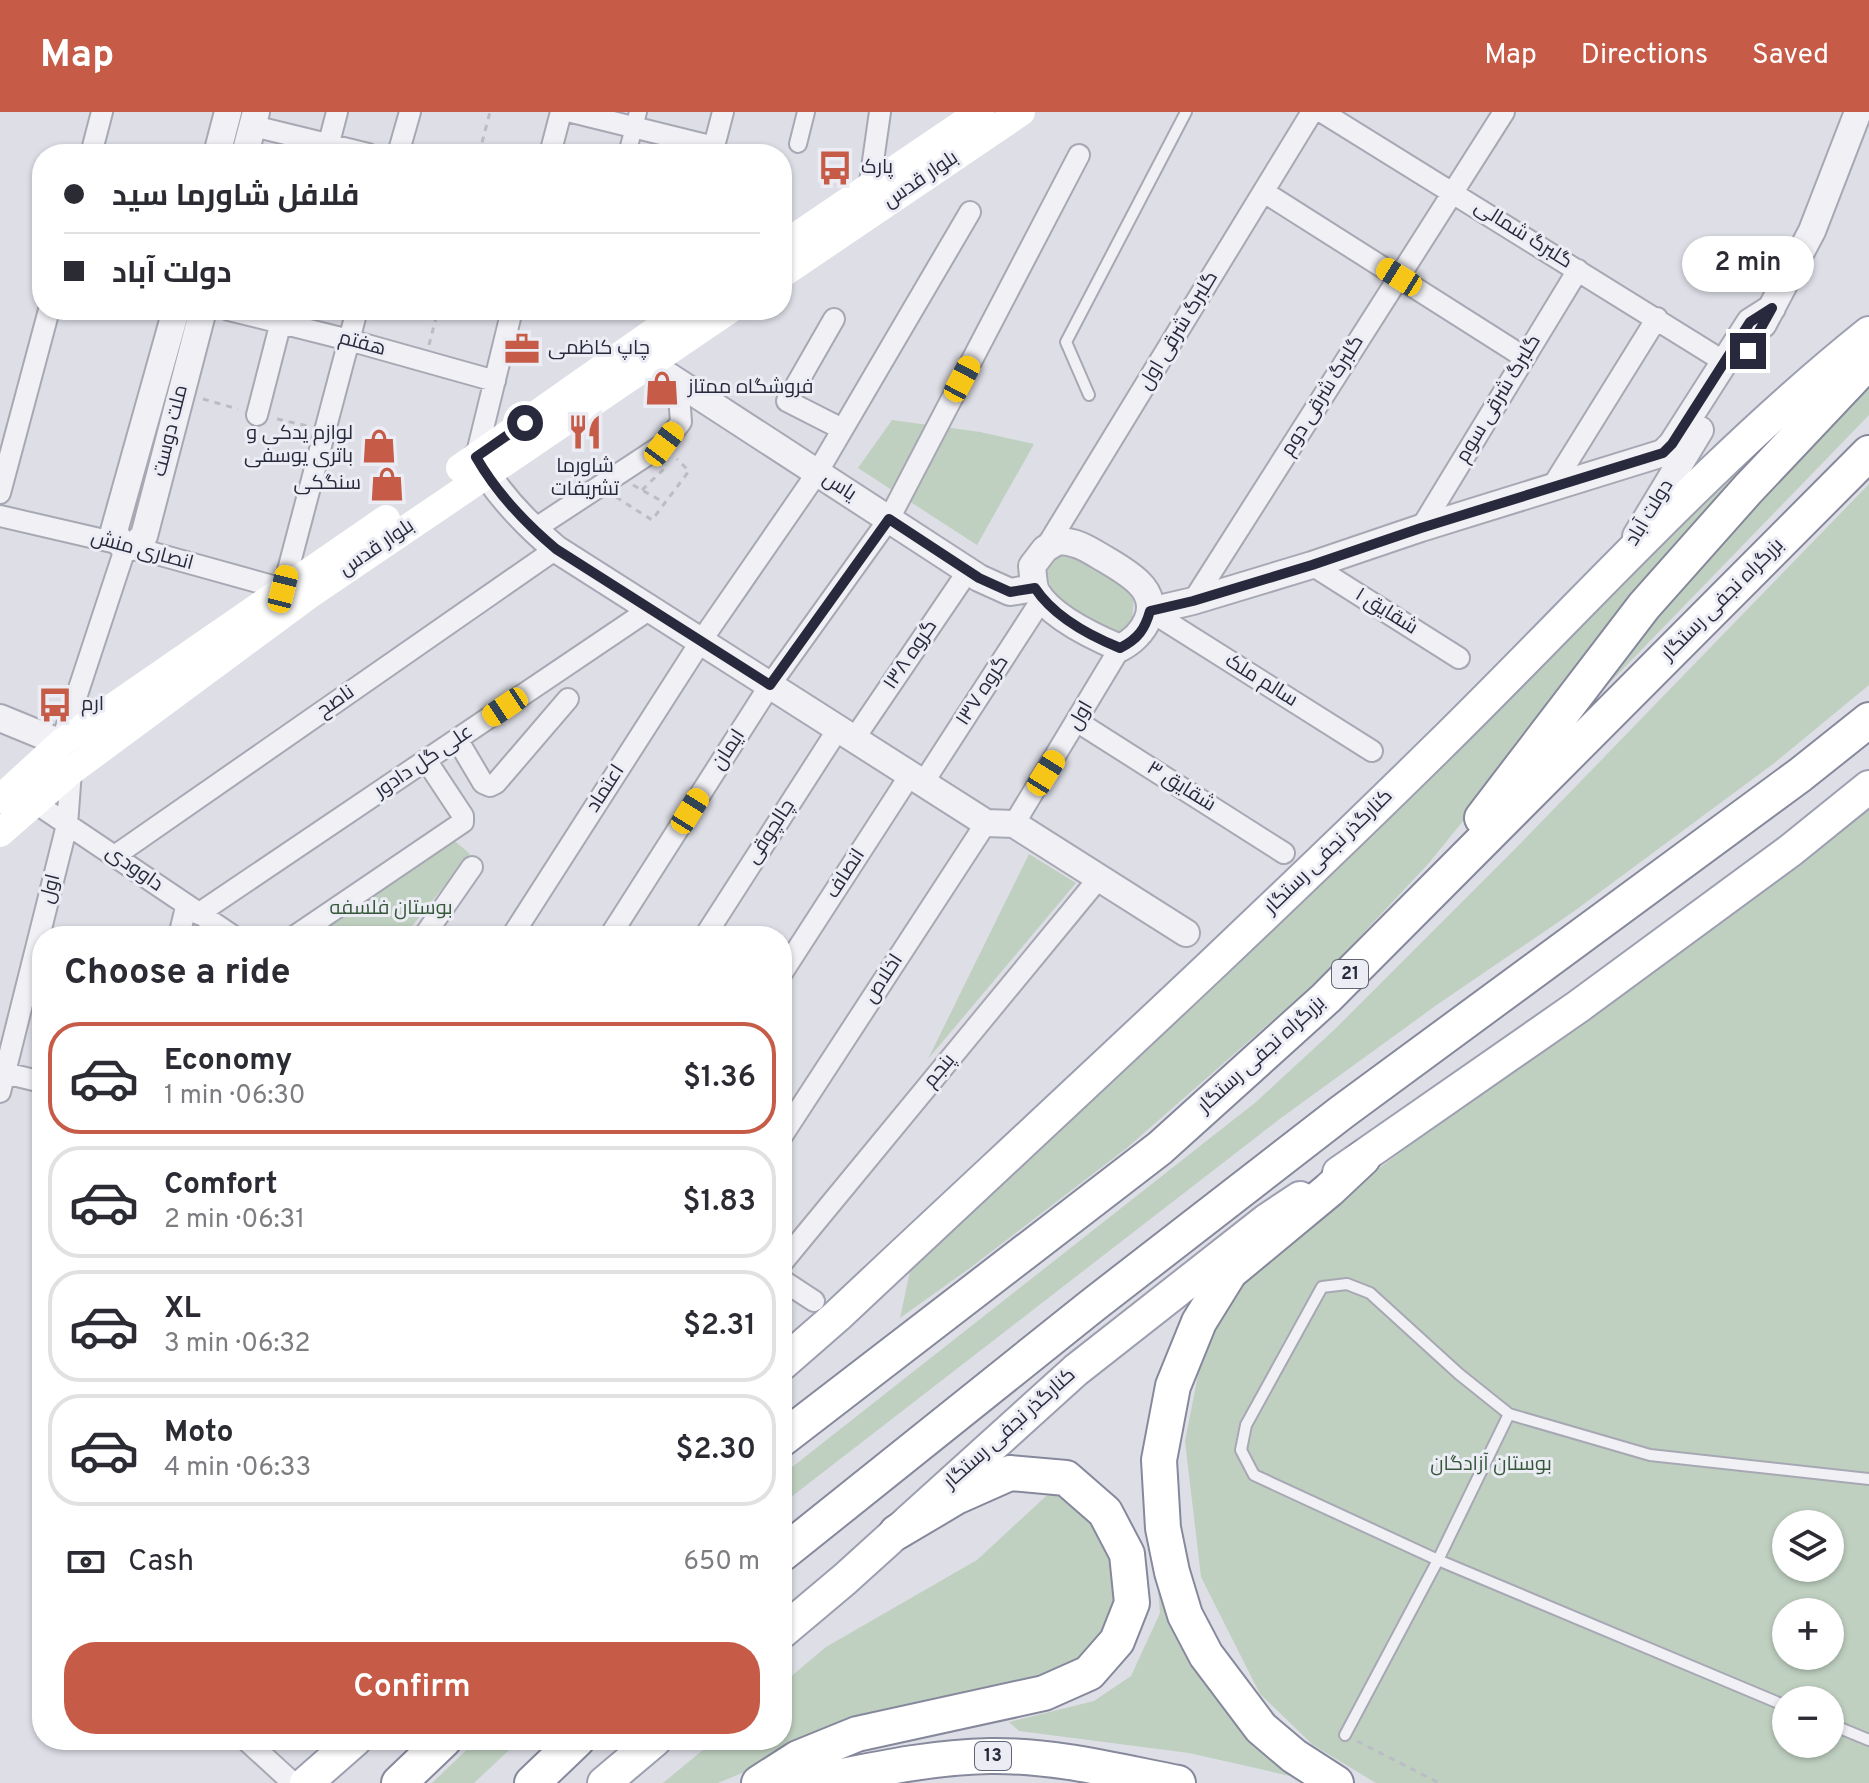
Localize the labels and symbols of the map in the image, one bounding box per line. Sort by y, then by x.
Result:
street label: بلوار قدس [878,145,964,215]
bus stop icon: پارک [816,149,854,187]
place label: پارک [861,155,894,181]
street label: گلبرگ شمالی [1469,195,1577,275]
callout: 2 min [1682,235,1814,291]
car [1372,254,1426,300]
street label: گلبرگ شرقی اول [1133,267,1225,395]
street label: هفتم [336,325,388,363]
office icon: چاپ كاظمى [503,330,541,368]
street label: گلبرگ شرقی سوم [1450,330,1548,468]
street label: گلبرگ شرقی دوم [1275,331,1371,461]
route end [1730,333,1766,369]
place label: چاپ كاظمى [548,336,650,362]
car [940,352,984,406]
shop icon: فروشگاه ممتاز [643,369,681,407]
place label: فروشگاه ممتاز [687,375,813,401]
street label: ملت دوست [147,383,195,479]
route start [507,405,543,441]
restaurant icon: شاورما تشریفات [566,413,604,451]
car [640,418,688,470]
place label: لوازم یدکی و باتری یوسفی [244,421,353,470]
shop icon: لوازم یدکی و باتری یوسفی [360,427,398,465]
place label: شاورما تشریفات [551,454,620,503]
shop icon: سنگکی [368,465,406,503]
street label: یاس [817,466,861,508]
place label: سنگکی [294,471,361,497]
street label: دولت آباد [1620,475,1680,551]
street label: بلوار قدس [334,513,420,583]
street label: انصاری منش [88,525,196,577]
street label: بزرگراه نجفی رستگار [1655,533,1790,668]
car [266,563,300,615]
street label: شقایق ۱ [1350,583,1422,641]
street label: گروه ۱۳۸ [878,615,944,695]
street label: سالم ملک [1220,648,1302,714]
street label: گروه ۱۳۷ [951,651,1015,731]
street label: ناصح [312,680,360,724]
car [478,684,532,730]
bus stop icon: ارم [36,686,74,724]
place label: ارم [81,692,104,718]
street label: اول [1062,697,1100,735]
street label: علی گل دادور [369,720,478,805]
street label: ایمان [706,725,752,775]
car [1023,746,1069,800]
street label: شقایق ۳ [1142,756,1220,818]
street label: اعتماد [581,760,631,818]
car [667,784,713,838]
street label: کنارگذر نجفی رستگار [1258,784,1399,921]
street label: چالچوقی [740,795,802,869]
street label: داوودی [100,840,168,898]
street label: انصاف [820,844,872,904]
street label: اول [35,871,67,907]
park label: بوستان فلسفه [329,896,453,922]
street label: اخلاص [858,949,910,1009]
road number: 21 [1332,960,1368,988]
street label: بزرگراه نجفی رستگار [1192,991,1331,1120]
street label: پنجم [918,1048,962,1093]
street label: کنارگذر نجفی رستگار [938,1363,1082,1496]
park label: بوستان آزادگان [1430,1452,1552,1478]
road number: 13 [975,1742,1011,1770]

